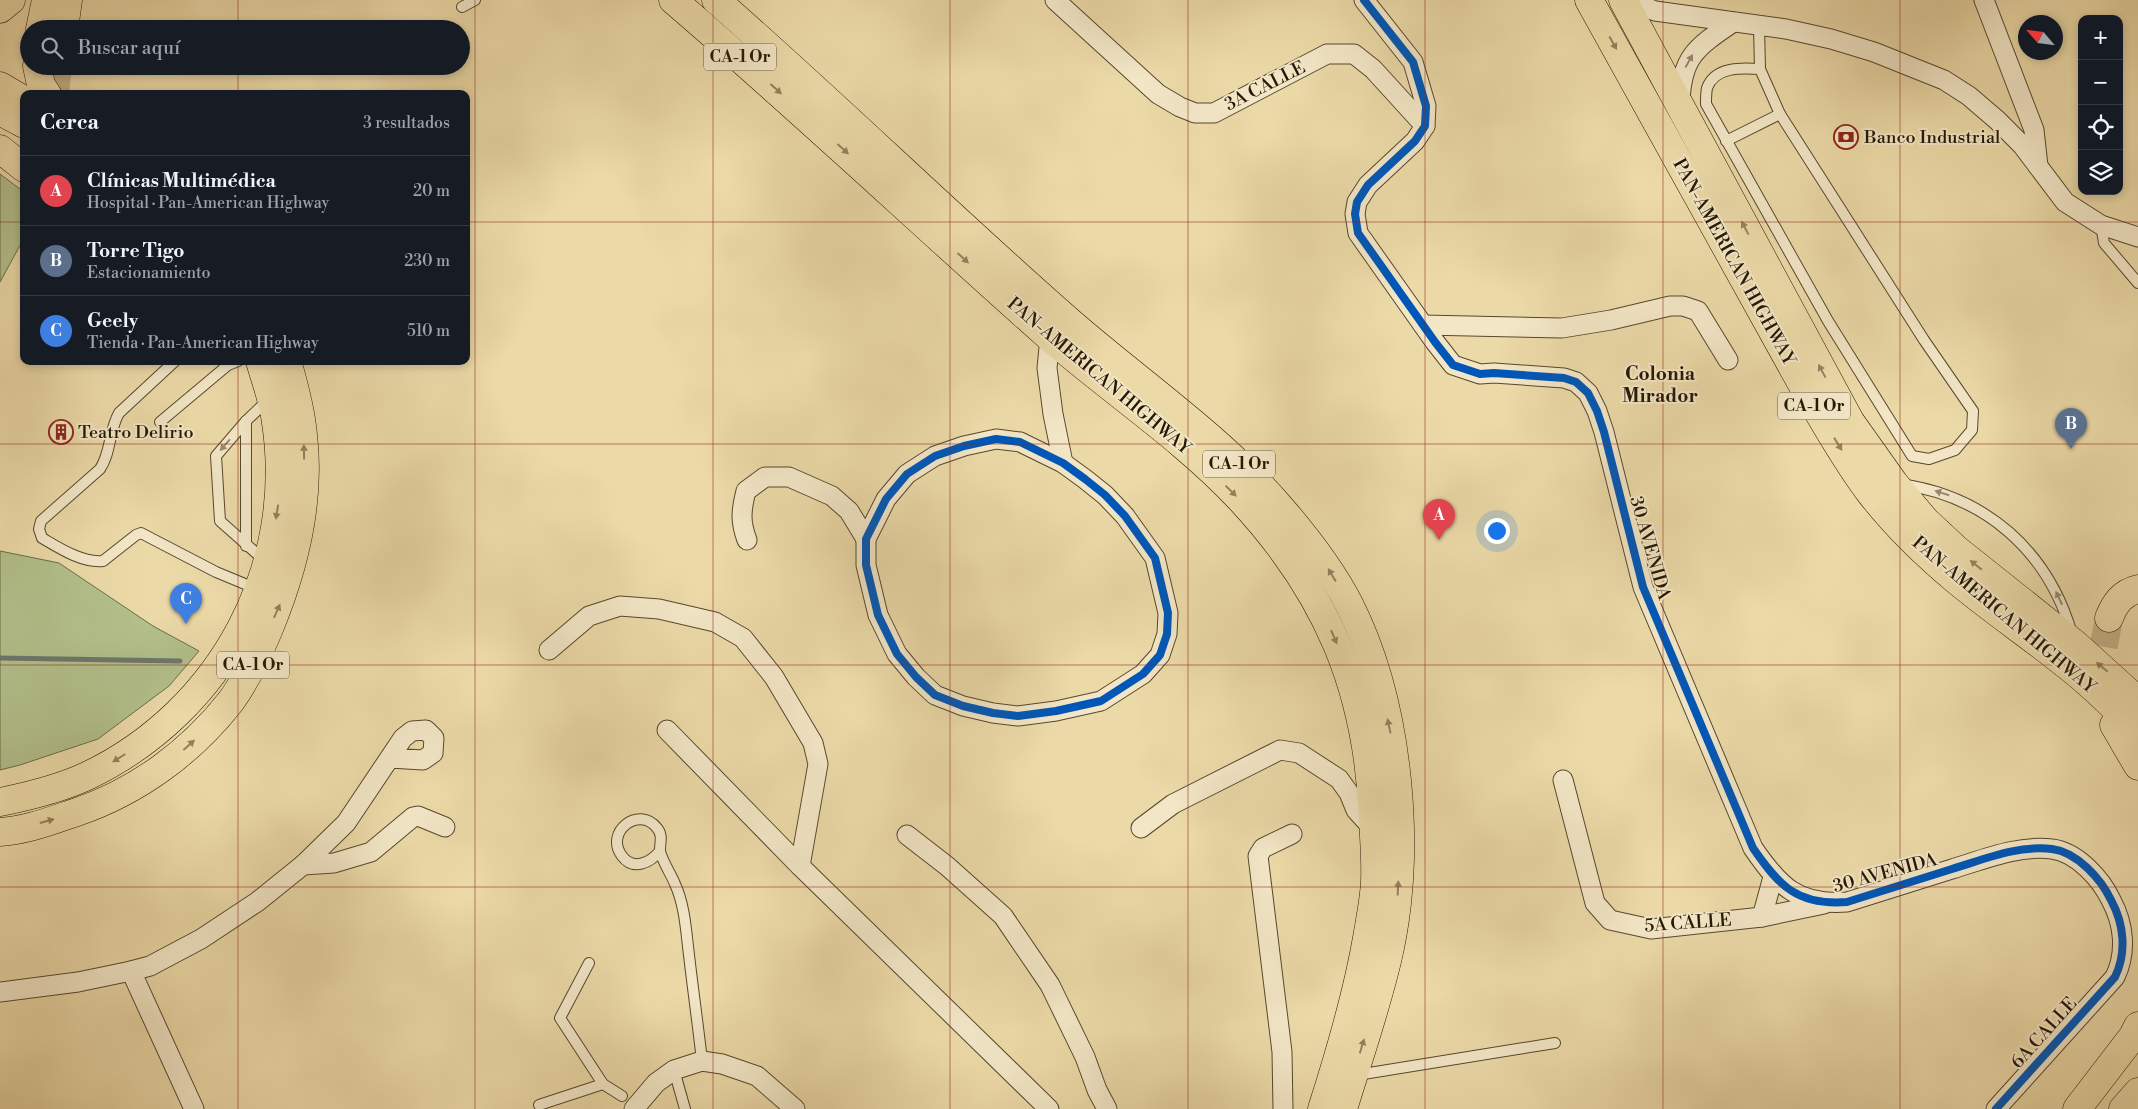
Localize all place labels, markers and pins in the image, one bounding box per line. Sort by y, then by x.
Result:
bank icon: Banco Industrial [1833,124,1859,150]
place label: Banco Industrial [1863,126,2001,149]
pin: B [2055,408,2087,449]
building icon: Teatro Delirio [48,419,74,445]
place label: Teatro Delirio [78,421,194,444]
pin: A [1423,499,1455,540]
pin: C [170,583,202,624]

